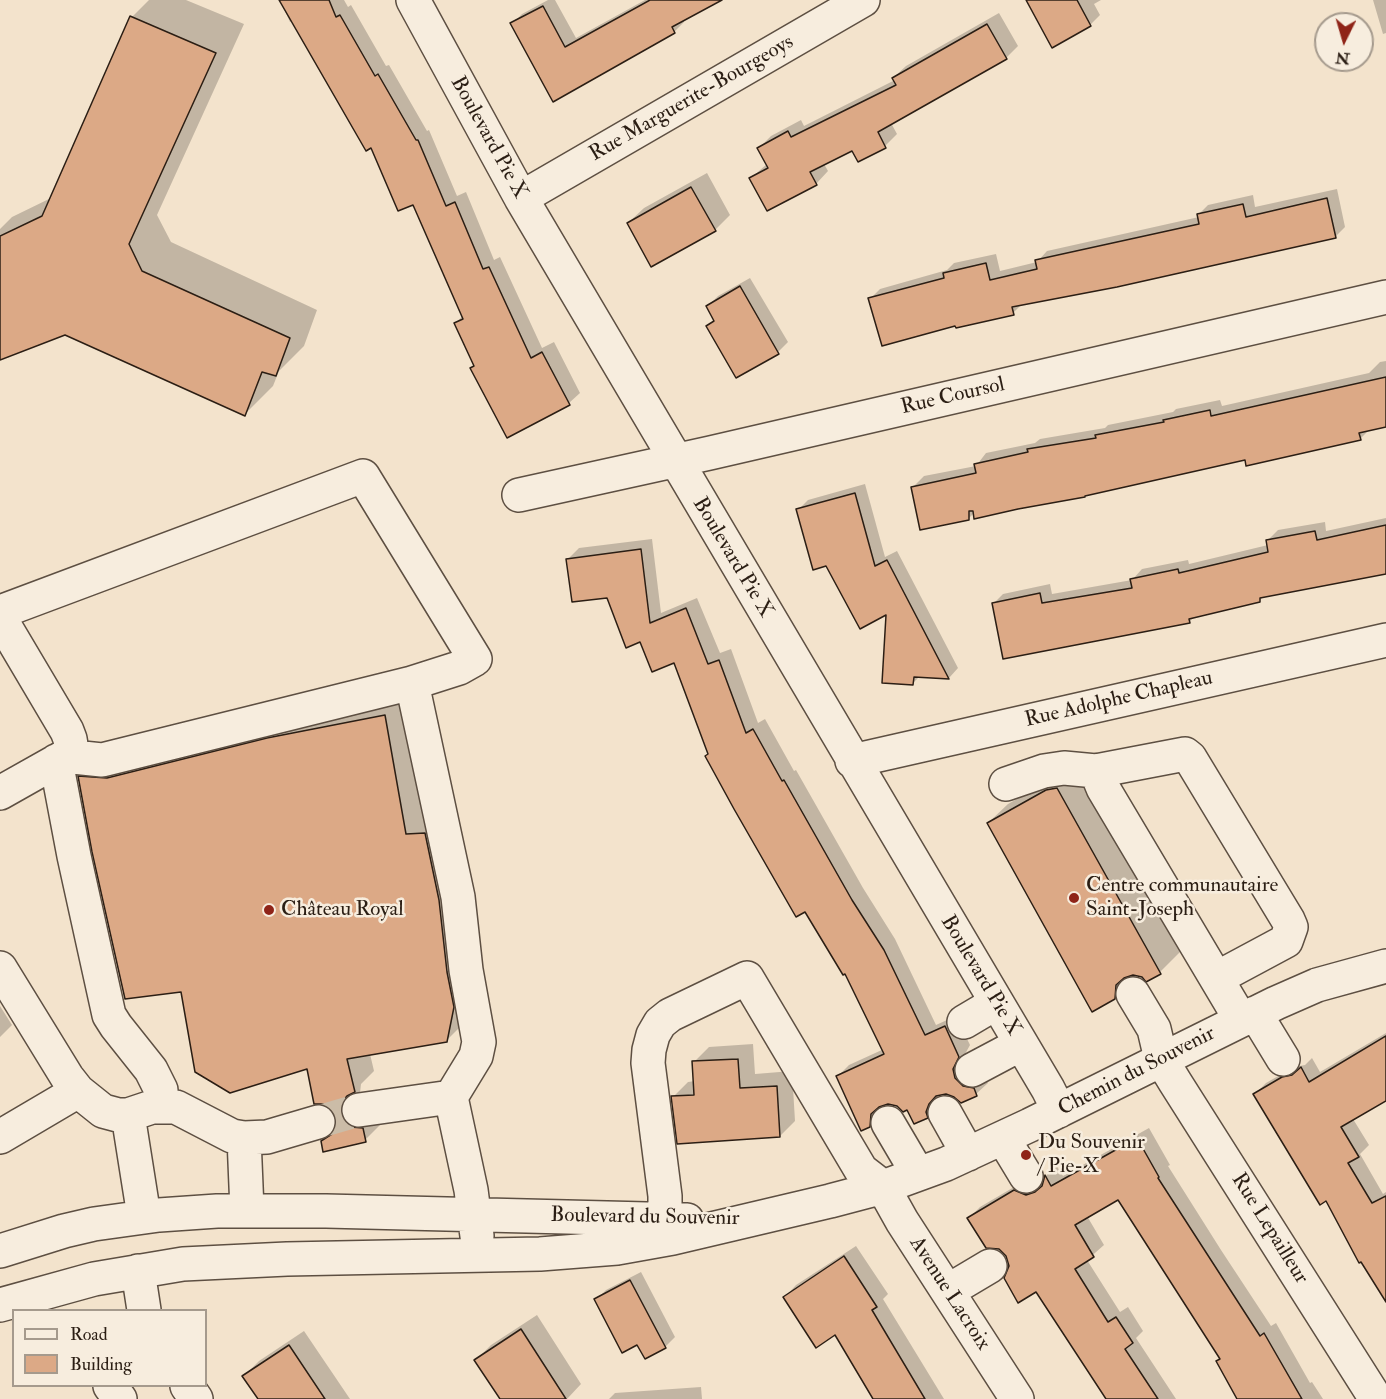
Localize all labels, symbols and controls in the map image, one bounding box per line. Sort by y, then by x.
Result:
north arrow [1314,12,1374,72]
street label: Rue Marguerite-Bourgeoys [586,30,798,168]
text: N [1335,47,1351,69]
street label: Boulevard Pie X [444,72,532,204]
street label: Rue Coursol [899,373,1007,421]
street label: Boulevard Pie X [686,493,778,623]
street label: Rue Adolphe Chapleau [1023,666,1215,734]
place label: Centre communautaire Saint-Joseph [1086,873,1278,923]
marker: Centre communautaire Saint-Joseph [1067,891,1081,905]
place label: Château Royal [281,897,404,923]
marker: Château Royal [262,903,276,917]
street label: Boulevard Pie X [934,911,1026,1041]
street label: Chemin du Souvenir [1054,1022,1220,1122]
place label: Du Souvenir / Pie-X [1038,1130,1145,1180]
marker: Du Souvenir / Pie-X [1019,1148,1033,1162]
street label: Rue Lepailleur [1225,1169,1313,1289]
street label: Boulevard du Souvenir [550,1204,740,1232]
street label: Avenue Lacroix [903,1233,995,1355]
legend [12,1309,207,1387]
text: Road [70,1323,108,1346]
text: Building [70,1353,132,1376]

